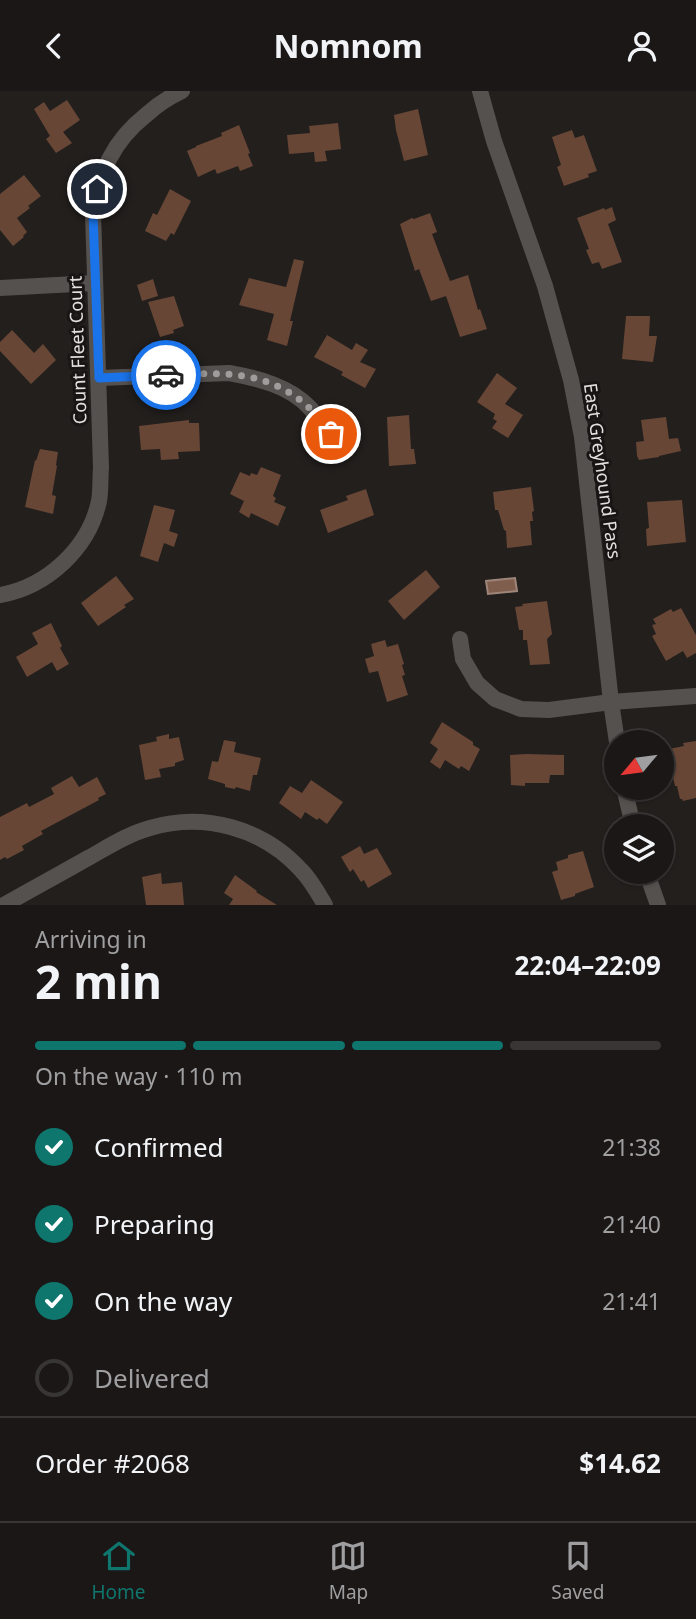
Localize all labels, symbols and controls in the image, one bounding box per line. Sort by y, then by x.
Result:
text: Nomnom [273,24,423,67]
icon: back [35,27,73,65]
icon: person [623,27,661,65]
pin [67,159,127,219]
icon: home [78,170,116,208]
street label: Count Fleet Court [62,275,92,425]
courier [131,340,201,410]
icon: car [147,356,185,394]
street label: East Greyhound Pass [579,381,627,560]
pin [301,404,361,464]
icon: bag [312,415,350,453]
north arrow [604,730,674,800]
map controls [604,730,674,884]
button: layers [604,814,674,884]
text: Arriving in [35,923,147,955]
text: 22:04–22:09 [514,947,661,983]
text: 2 min [35,950,162,1012]
text: On the way · 110 m [35,1060,242,1092]
icon: check [35,1128,73,1166]
text: Confirmed [94,1129,224,1165]
text: 21:38 [602,1131,661,1163]
icon: check [35,1205,73,1243]
text: Preparing [94,1206,215,1242]
text: 21:40 [602,1208,661,1240]
icon: check [35,1282,73,1320]
text: On the way [94,1283,232,1319]
text: 21:41 [602,1285,661,1317]
text: Delivered [94,1360,210,1396]
text: Order #2068 [35,1445,190,1481]
text: $14.62 [579,1445,661,1481]
tab: Home [92,1537,146,1605]
tab: Map [329,1537,368,1605]
tab: Saved [551,1537,604,1605]

